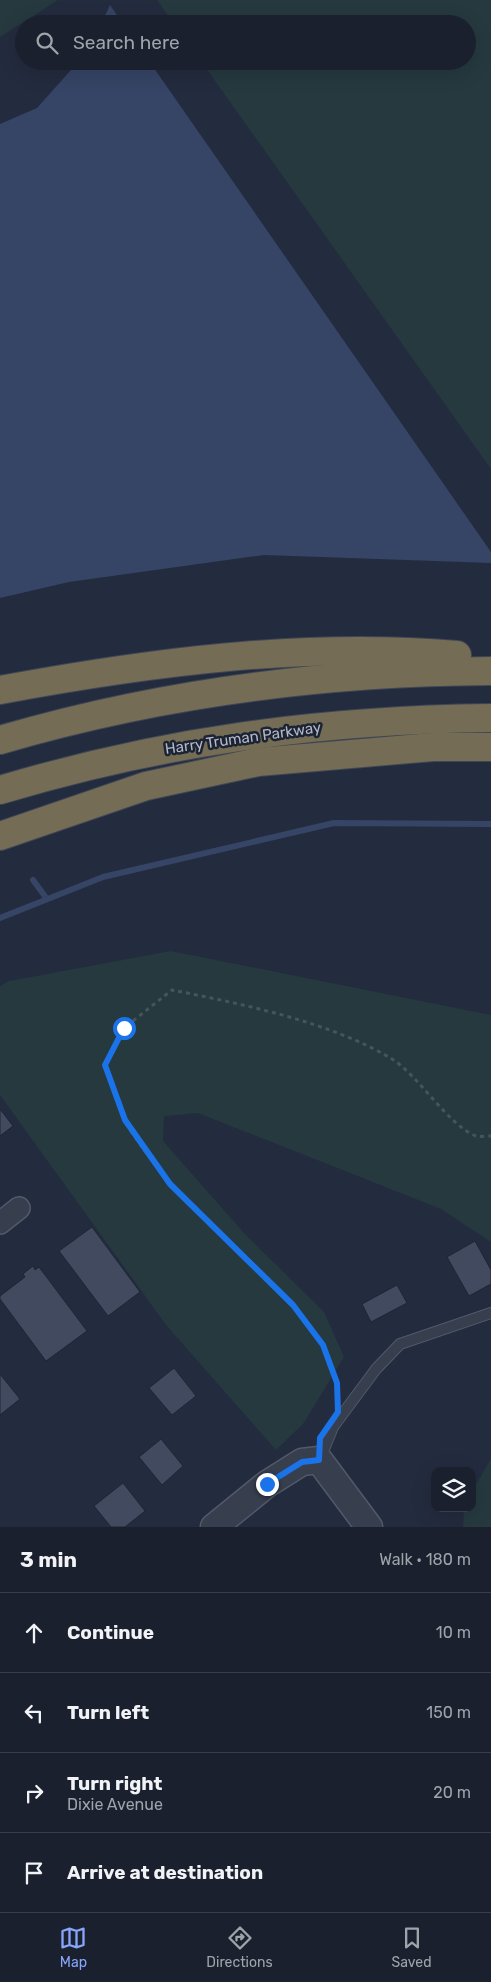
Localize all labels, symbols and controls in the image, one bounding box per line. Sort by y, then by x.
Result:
search box [15,15,476,70]
icon: search [33,29,61,57]
text: Search here [73,31,180,54]
street label: Harry Truman Parkway [164,718,322,758]
route start [113,1017,136,1040]
map controls [431,1467,476,1512]
button: layers [431,1467,476,1512]
route end [256,1473,279,1496]
text: 3 min [20,1547,77,1572]
text: Walk · 180 m [379,1550,471,1569]
icon: ahead [20,1619,48,1647]
text: Continue [67,1621,154,1644]
text: 10 m [436,1623,471,1642]
icon: left [20,1699,48,1727]
text: Turn left [67,1701,149,1724]
text: 150 m [426,1703,471,1722]
text: Turn right [67,1772,162,1795]
icon: right [20,1779,48,1807]
text: 20 m [433,1783,471,1802]
text: Dixie Avenue [67,1795,163,1814]
icon: arrive [20,1859,48,1887]
text: Arrive at destination [67,1861,263,1884]
tab: Map [59,1924,87,1971]
tab: Directions [206,1924,273,1971]
tab: Saved [392,1924,432,1971]

